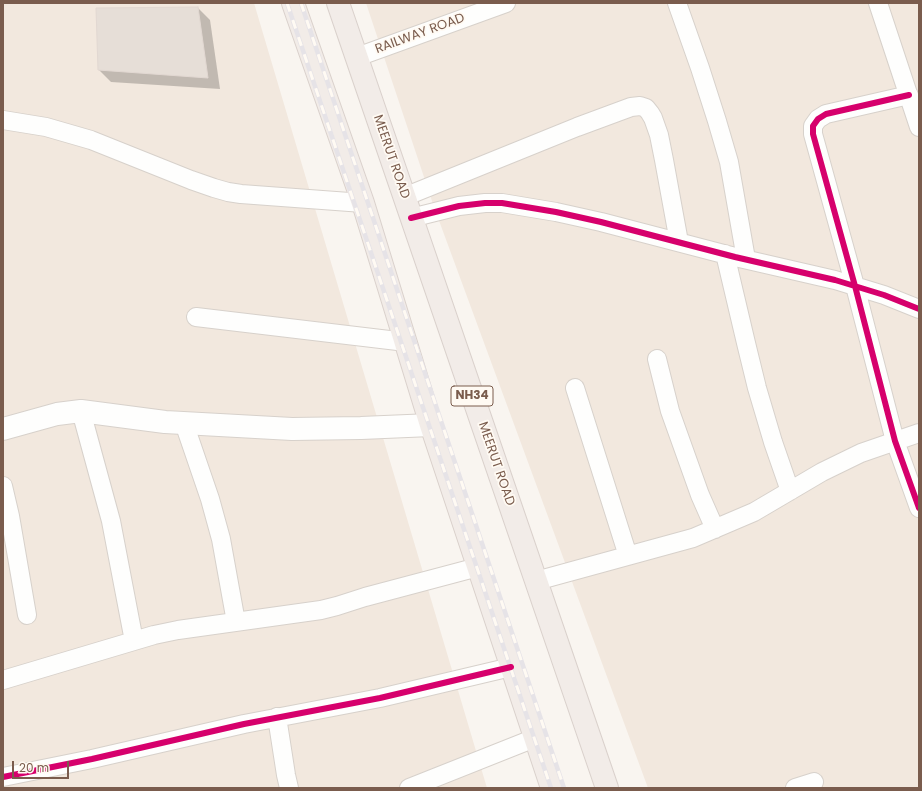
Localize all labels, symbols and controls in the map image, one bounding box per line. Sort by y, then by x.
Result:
street label: RAILWAY ROAD [373,11,467,57]
street label: MEERUT ROAD [369,113,413,201]
road number: NH34 [451,386,493,406]
street label: MEERUT ROAD [474,420,518,508]
scale bar [14,753,71,779]
text: 20 m [19,759,49,776]

